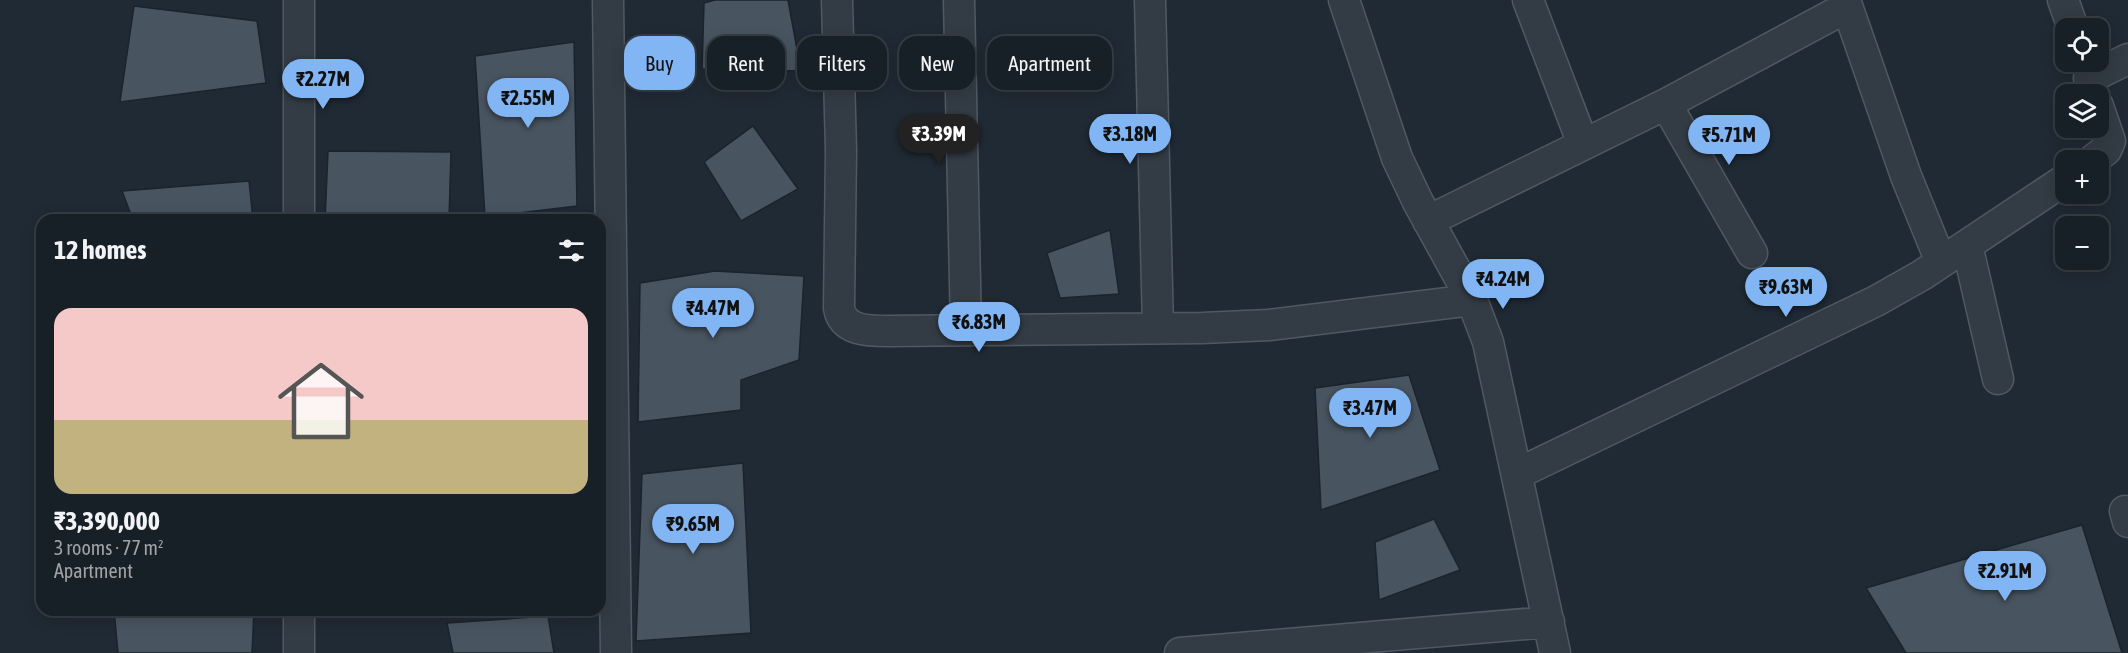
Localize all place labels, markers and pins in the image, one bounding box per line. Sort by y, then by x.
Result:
pin: ₹2.27M [274,59,372,110]
pin: ₹2.55M [479,78,577,129]
pin: ₹3.39M [890,114,988,165]
pin: ₹3.18M [1081,114,1179,165]
pin: ₹5.71M [1680,115,1778,166]
pin: ₹4.24M [1454,259,1552,310]
pin: ₹9.63M [1737,267,1835,318]
pin: ₹4.47M [664,288,762,339]
pin: ₹6.83M [930,302,1028,353]
pin: ₹3.47M [1321,388,1419,439]
pin: ₹9.65M [644,504,742,555]
pin: ₹2.91M [1956,551,2054,602]

